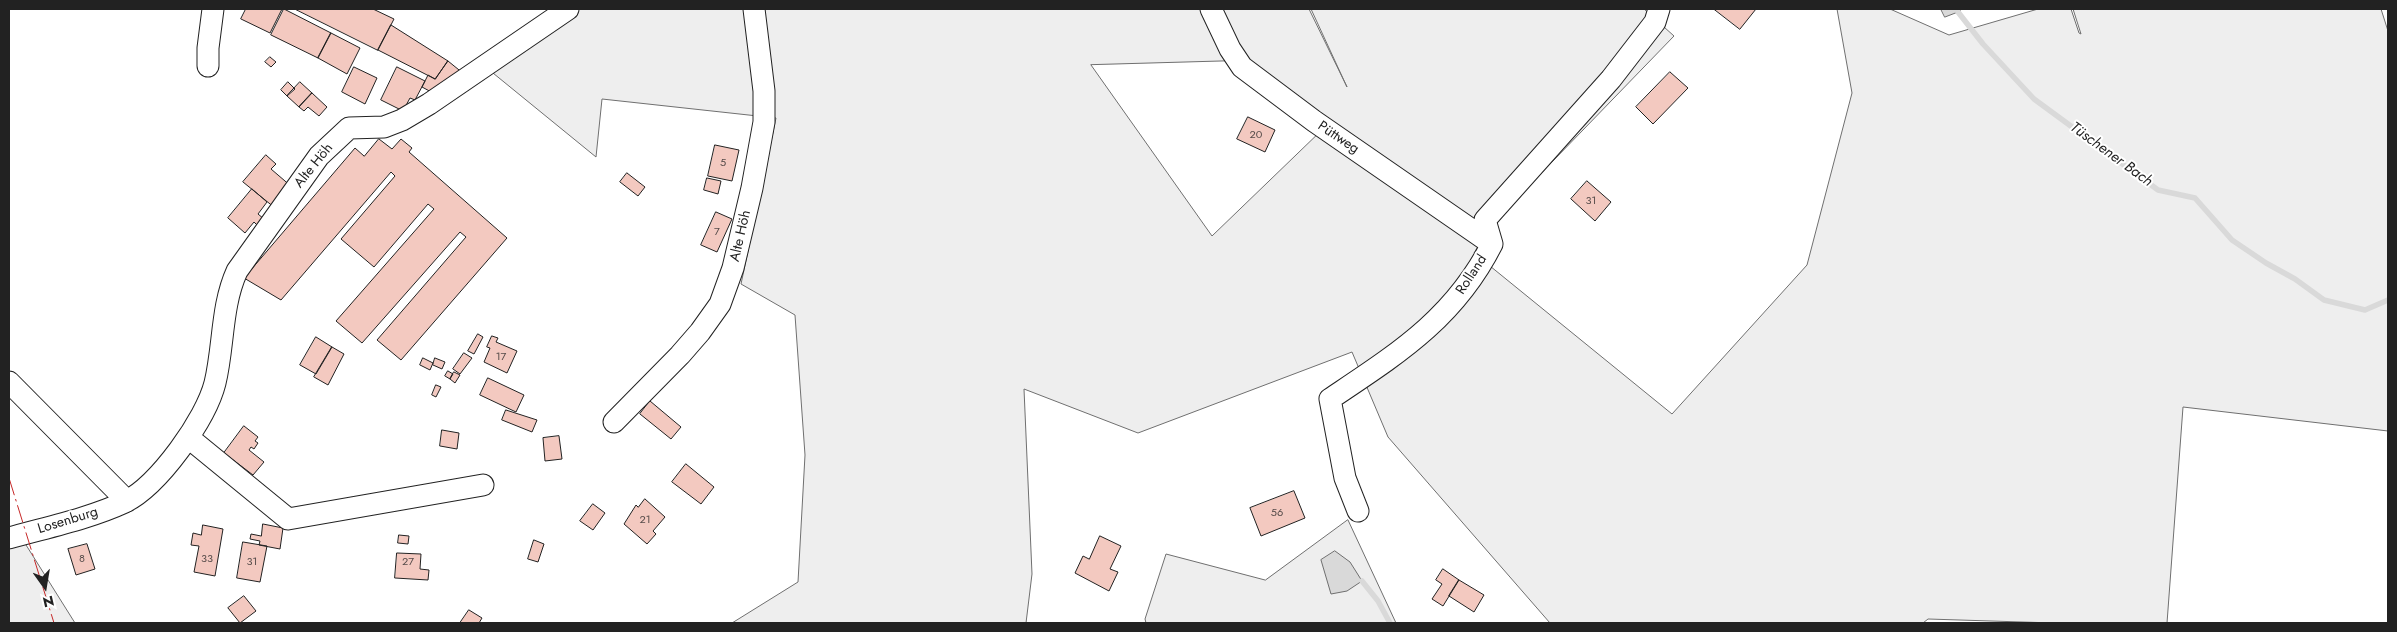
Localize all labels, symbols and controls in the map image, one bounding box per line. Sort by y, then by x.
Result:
street label: Püttweg [1314,118,1362,158]
water label: Tüschener Bach [2066,119,2156,191]
house number: 20 [1250,128,1262,142]
street label: Alte Höh [291,140,337,192]
house number: 5 [720,156,726,170]
house number: 31 [1586,194,1596,208]
street label: Alte Höh [727,209,755,263]
house number: 7 [714,225,720,239]
street label: Rolland [1453,252,1491,298]
house number: 17 [496,350,506,364]
street label: Losenburg [36,504,100,538]
house number: 56 [1271,506,1283,520]
house number: 21 [639,513,651,527]
house number: 8 [79,552,85,566]
house number: 33 [201,552,213,566]
house number: 31 [247,555,257,569]
house number: 27 [402,555,414,569]
north arrow [20,562,70,612]
text: N [41,591,56,613]

